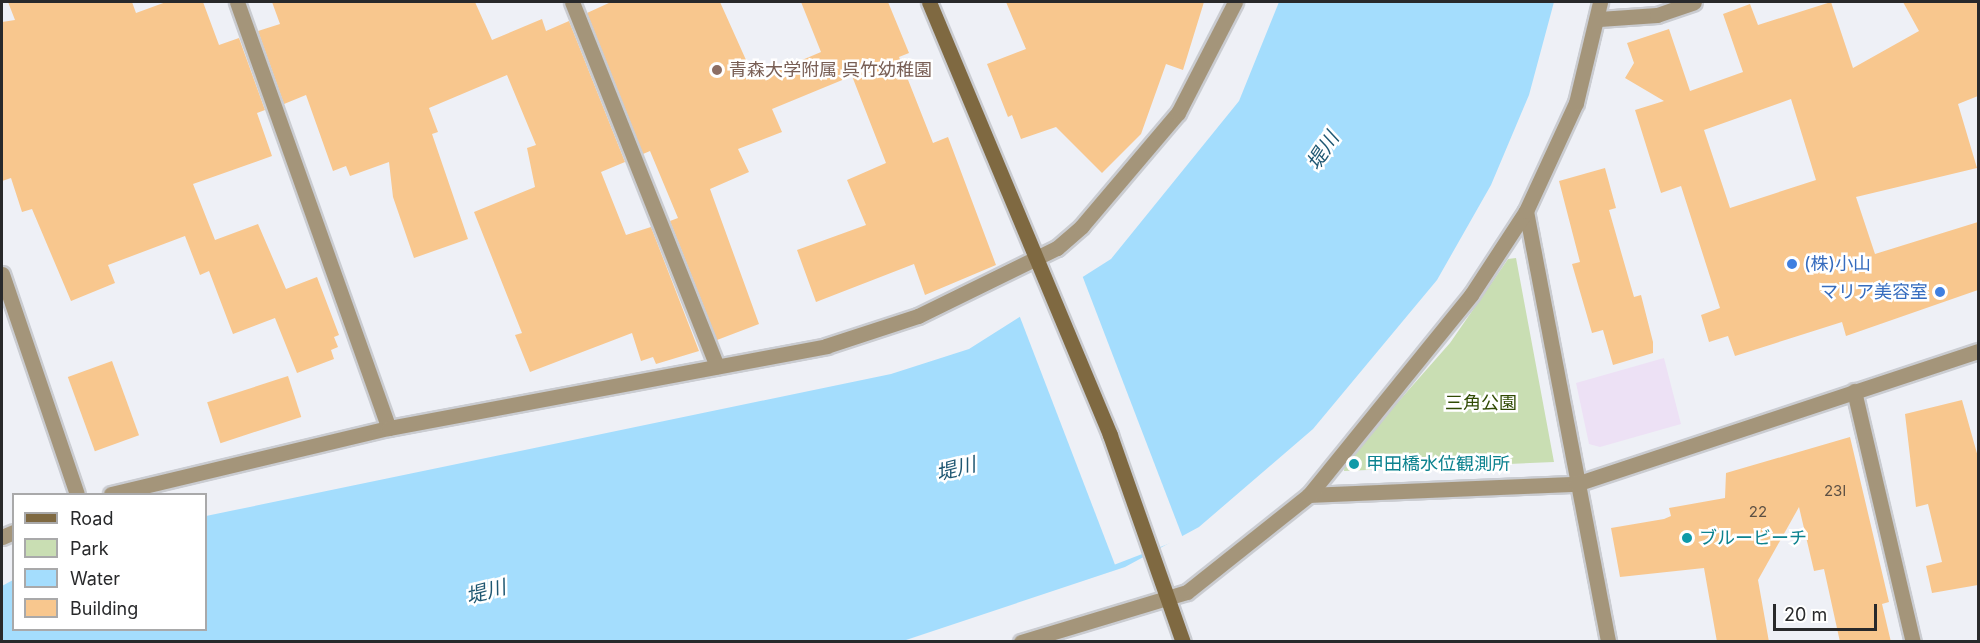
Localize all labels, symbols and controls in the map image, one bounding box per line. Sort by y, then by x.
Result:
place label: 青森大学附属 呉竹幼稚園 [729,59,932,81]
marker: 青森大学附属 呉竹幼稚園 [710,63,724,77]
water label: 堤川 [1302,128,1344,174]
place label: (株)小山 [1804,253,1871,275]
marker: (株)小山 [1785,257,1799,271]
place label: マリア美容室 [1820,281,1928,303]
marker: マリア美容室 [1933,285,1947,299]
park label: 三角公園 [1445,392,1517,414]
water label: 堤川 [934,453,978,485]
place label: 甲田橋水位観測所 [1366,453,1510,475]
marker: 甲田橋水位観測所 [1347,457,1361,471]
house number: 23l [1824,482,1846,500]
legend [12,493,207,631]
house number: 22 [1749,503,1767,521]
text: Road [70,508,113,529]
place label: ブルービーチ [1699,527,1807,549]
marker: ブルービーチ [1680,531,1694,545]
text: Park [70,538,109,559]
text: Water [70,568,120,589]
water label: 堤川 [464,575,508,609]
scale bar [1776,592,1880,630]
text: Building [70,598,138,619]
text: 20 m [1784,604,1827,625]

